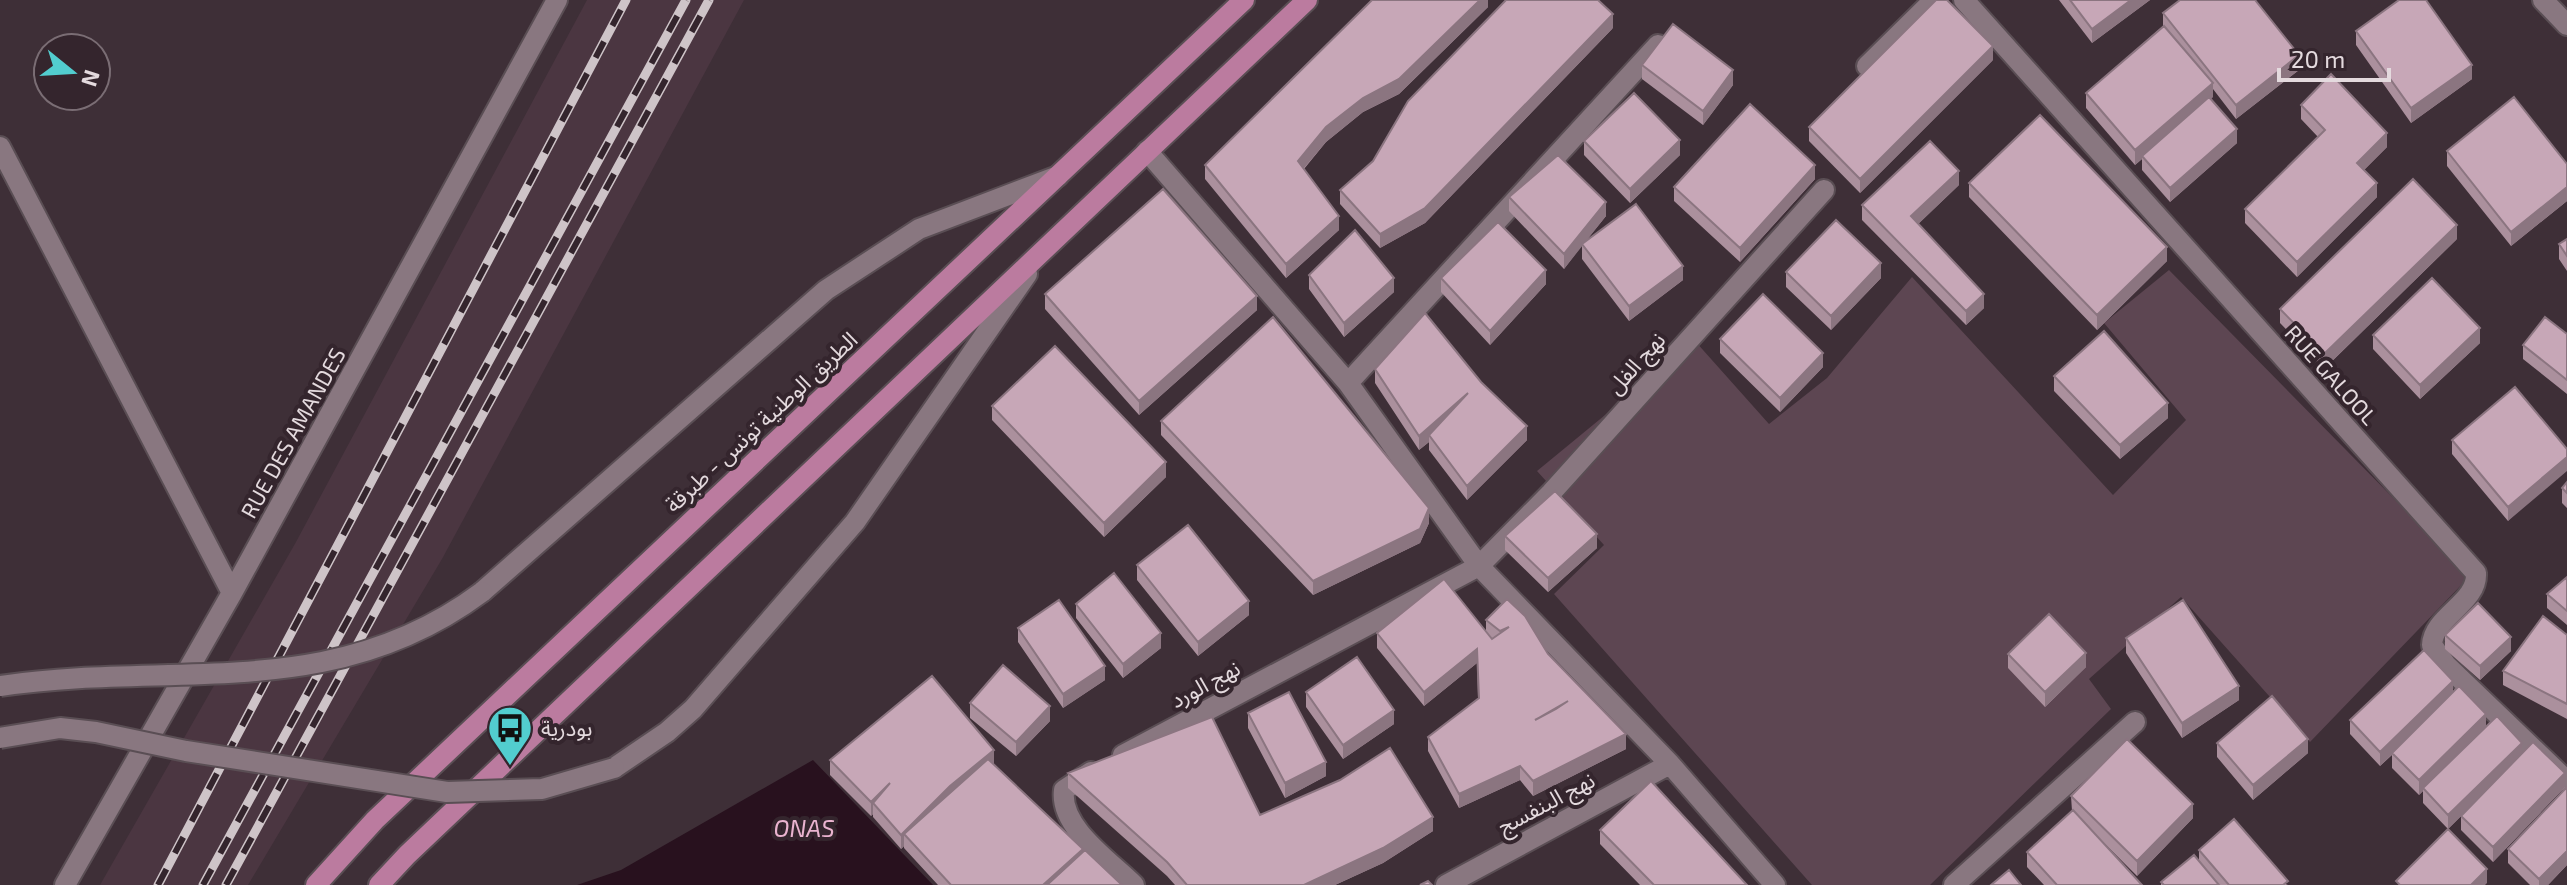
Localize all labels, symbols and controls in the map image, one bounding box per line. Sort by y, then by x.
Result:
north arrow [32,32,112,112]
scale bar [2279,32,2389,82]
text: 20 m [2291,44,2345,73]
text: N [77,67,107,90]
street label: RUE GALOOL [2280,319,2383,429]
street label: الطريق الوطنية تونس - طبرقة [659,325,863,519]
street label: نهج الفل [1601,326,1673,402]
street label: RUE DES AMANDES [235,343,350,522]
street label: نهج الورد [1165,654,1246,717]
bus stop icon: بودرية [486,704,534,767]
place label: بودرية [541,714,592,742]
street label: نهج البنفسج [1493,766,1601,843]
water label: ONAS [773,813,835,842]

